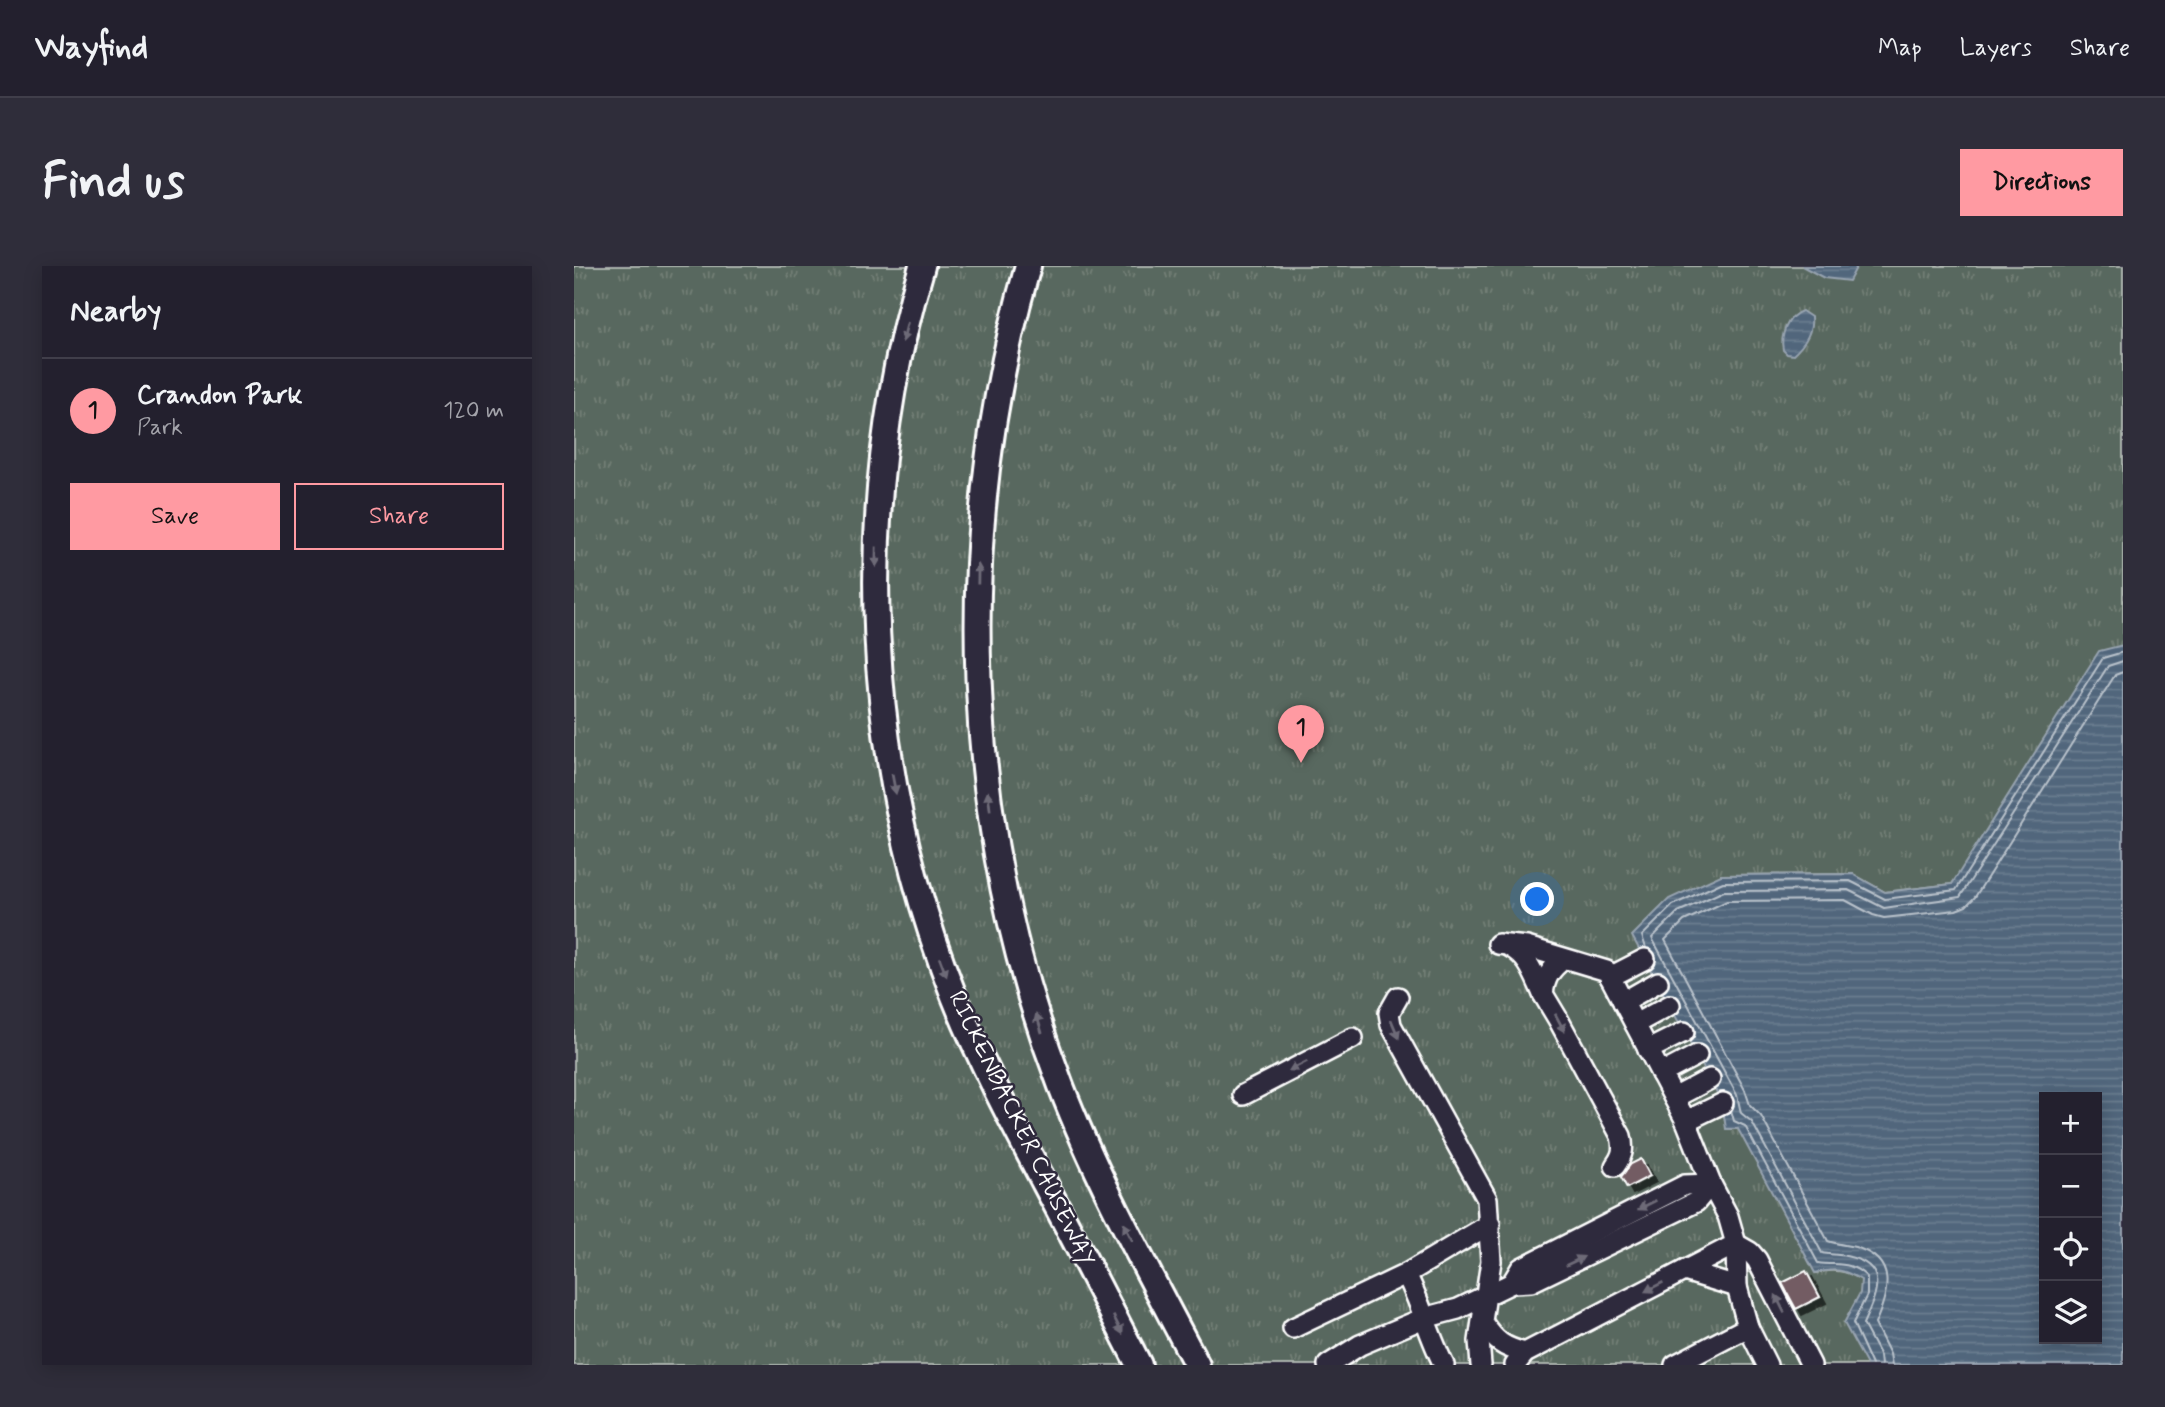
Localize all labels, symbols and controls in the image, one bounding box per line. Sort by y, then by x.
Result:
text: Wayfind [35,26,148,70]
text: Map [1878,33,1922,64]
text: Layers [1960,33,2032,64]
text: Share [2070,33,2130,64]
button: Directions [1960,149,2123,216]
text: Find us [42,150,185,215]
text: Nearby [70,292,161,331]
one-way arrow [899,321,910,343]
text: Crandon Park [137,379,302,413]
text: 1 [88,396,98,426]
text: 120 m [443,396,504,426]
text: Park [137,413,183,443]
button: Save [70,483,280,550]
button: Share [294,483,504,550]
one-way arrow [870,546,882,568]
one-way arrow [972,563,984,585]
pin: 1 [1278,705,1324,763]
one-way arrow [889,773,900,795]
one-way arrow [983,790,994,812]
your location [1520,882,1554,916]
one-way arrow [938,957,949,978]
street label: RICKENBACKER CAUSEWAY [941,986,1101,1272]
one-way arrow [1033,1012,1044,1033]
one-way arrow [1554,1014,1566,1033]
one-way arrow [1389,1019,1400,1040]
one-way arrow [1288,1061,1308,1072]
map controls [2039,1092,2102,1344]
button: + [2039,1092,2102,1155]
button: − [2039,1155,2102,1218]
one-way arrow [1637,1198,1657,1210]
button: locate [2039,1218,2102,1281]
one-way arrow [1122,1222,1133,1242]
one-way arrow [1565,1255,1585,1266]
one-way arrow [1644,1281,1664,1292]
button: layers [2039,1281,2102,1344]
one-way arrow [1774,1294,1786,1314]
one-way arrow [1112,1316,1124,1336]

